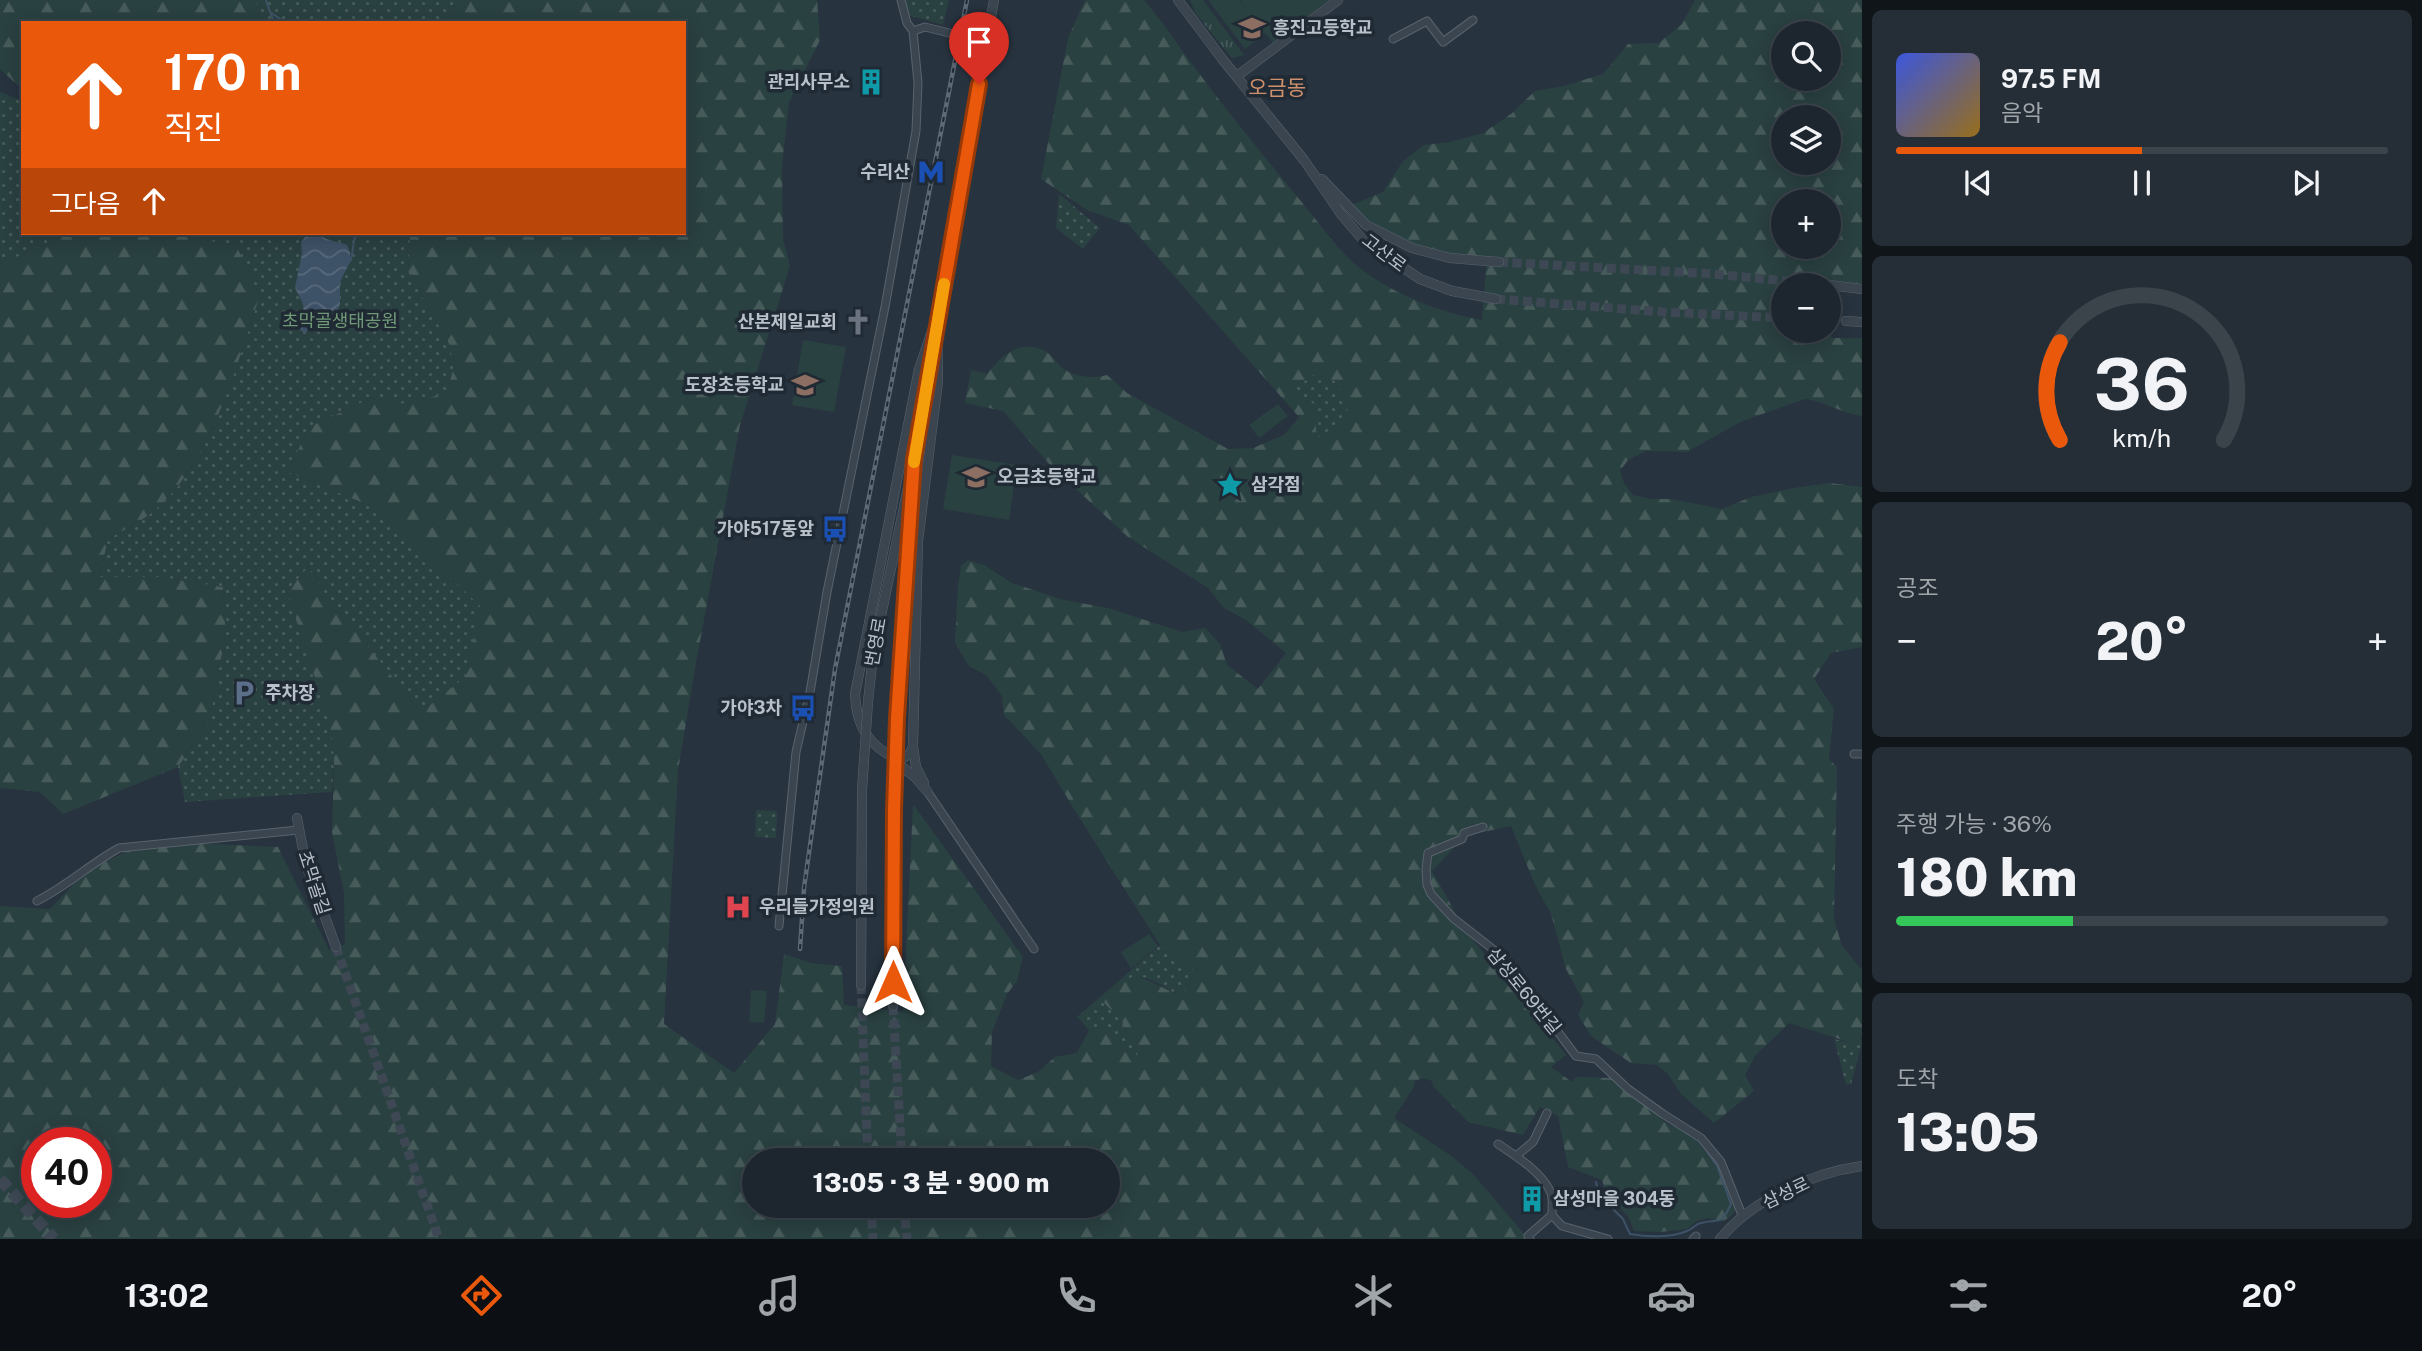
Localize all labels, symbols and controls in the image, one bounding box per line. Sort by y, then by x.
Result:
pin [949,12.0,1009,84]
school or university icon: 흥진고등학교 [1237,13,1267,43]
place label: 흥진고등학교 [1273,17,1372,38]
map controls [1771,21,1841,343]
button: search [1771,21,1841,91]
icon: arrive [960,23,998,61]
text: 170 m [164,43,302,101]
icon: ahead [49,49,140,140]
text: 97.5 FM [2001,63,2101,94]
building icon: 관리사무소 [856,67,886,97]
place label: 관리사무소 [767,71,850,92]
district label: 오금동 [1248,75,1306,100]
text: 음악 [2001,99,2043,126]
button: layers [1771,105,1841,175]
text: 직진 [164,109,223,146]
metro station icon: 수리산 [916,157,946,187]
place label: 수리산 [860,161,910,182]
icon: previous [1959,164,1997,202]
icon: pause [2123,164,2161,202]
icon: next [2287,164,2325,202]
icon: ahead [135,182,173,220]
text: 그다음 [49,188,121,219]
button: + [1771,189,1841,259]
street label: 고산로 [1358,229,1410,276]
button: − [1771,273,1841,343]
church icon: 산본제일교회 [843,307,873,337]
park label: 초막골생태공원 [282,310,398,331]
place label: 산본제일교회 [738,311,837,332]
text: 36 [2094,341,2190,426]
school or university icon: 도장초등학교 [790,370,820,400]
place label: 도장초등학교 [685,374,784,395]
text: km/h [2113,422,2171,452]
school or university icon: 오금초등학교 [961,462,991,492]
place label: 오금초등학교 [997,466,1096,487]
place icon: 삼각점 [1215,470,1245,500]
place label: 삼각점 [1251,474,1301,495]
bus stop icon: 가야517동앞 [820,514,850,544]
place label: 가야517동앞 [717,518,814,539]
text: 공조 [1896,574,1938,601]
text: 20° [2095,611,2189,672]
street label: 번영로 [861,616,890,668]
text: − [1896,619,1917,664]
text: + [2367,619,2388,664]
parking icon: 주차장 [229,678,259,708]
place label: 주차장 [265,682,315,703]
bus stop icon: 가야3차 [788,693,818,723]
place label: 가야3차 [720,697,782,718]
text: 주행 가능 · 36% [1896,810,2052,837]
text: 180 km [1896,847,2078,908]
street label: 초막골길 [294,848,335,918]
hospital icon: 우리들가정의원 [723,892,753,922]
place label: 우리들가정의원 [759,896,875,917]
street label: 삼성로69번길 [1483,943,1566,1038]
position arrow [856,945,930,1019]
text: 도착 [1896,1065,1938,1092]
text: 13:05 [1896,1102,2039,1163]
speed limit sign: 40 [21,1127,112,1218]
text: 13:05 · 3 분 · 900 m [813,1167,1049,1198]
street label: 삼성로 [1759,1172,1813,1213]
building icon: 삼성마을 304동 [1517,1184,1547,1214]
place label: 삼성마을 304동 [1553,1188,1675,1209]
icon: directions [457,1271,506,1320]
icon: music [755,1271,804,1320]
icon: phone [1052,1271,1101,1320]
icon: climate [1349,1271,1398,1320]
icon: car [1647,1271,1696,1320]
icon: filters [1944,1271,1993,1320]
text: 13:02 [124,1277,209,1314]
text: 20° [2242,1277,2298,1314]

